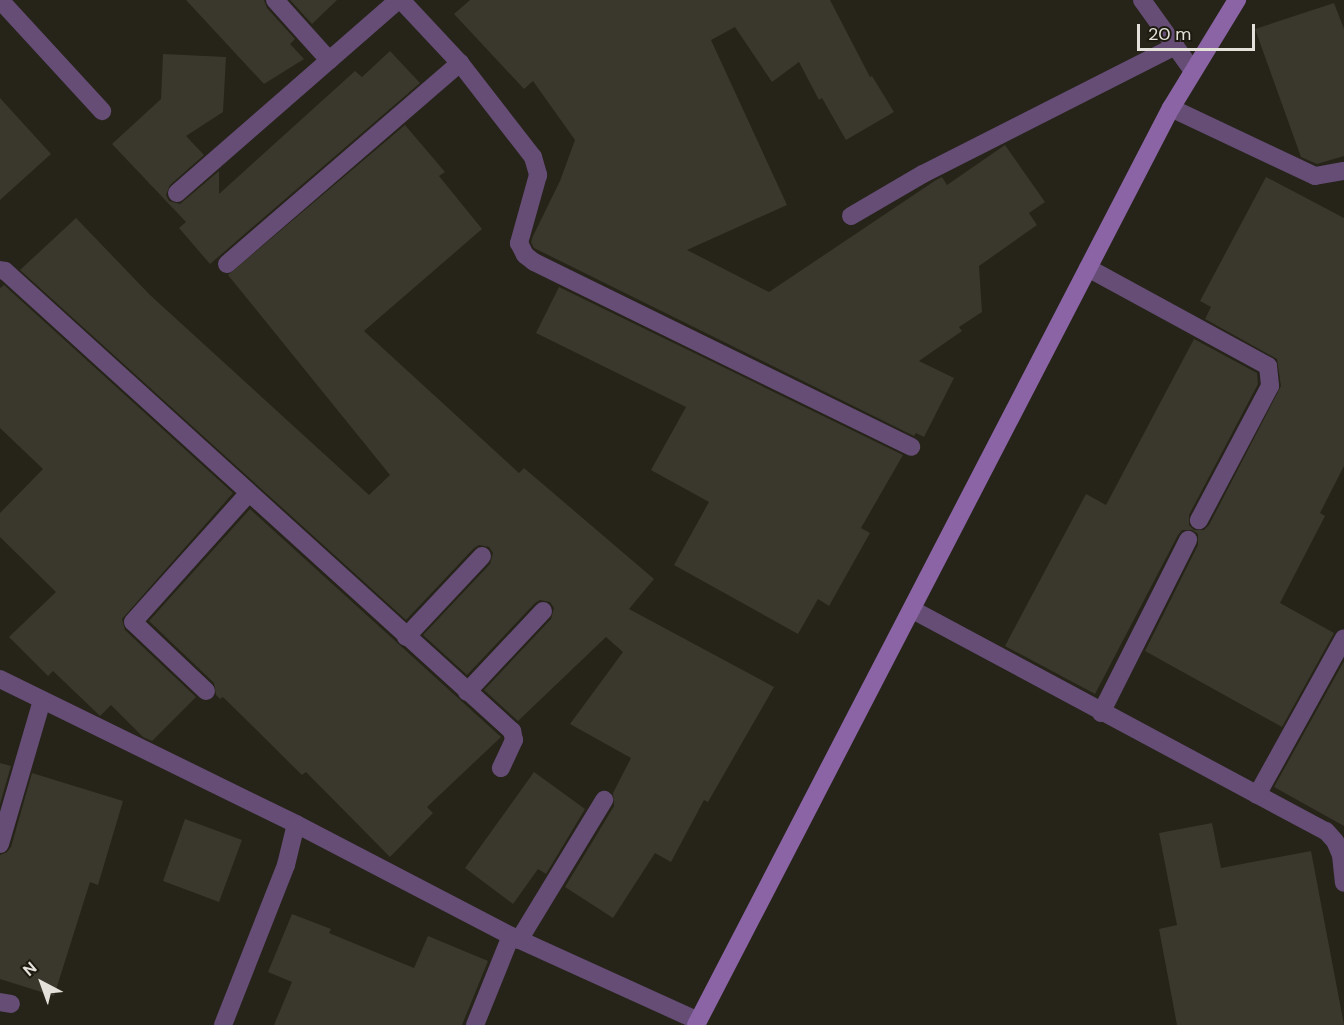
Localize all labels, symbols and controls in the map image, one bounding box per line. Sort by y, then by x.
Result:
scale bar [1140,12,1258,50]
text: 20 m [1148,22,1191,46]
north arrow [12,953,72,1013]
text: N [19,957,41,981]

